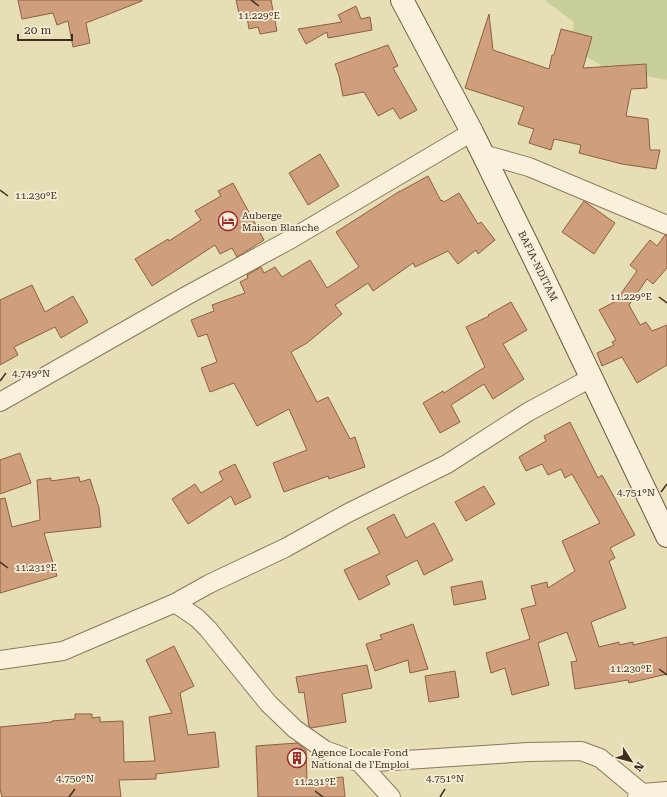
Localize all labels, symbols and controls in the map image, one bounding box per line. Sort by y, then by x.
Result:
text: 11.229°E [238,10,280,21]
scale bar [18,16,72,42]
text: 20 m [24,23,51,37]
text: 11.230°E [15,190,57,201]
hotel icon: Auberge Maison Blanche [217,210,239,232]
place label: Auberge Maison Blanche [242,210,320,233]
street label: BAFIA-NDITAM [516,229,560,303]
text: 11.229°E [610,291,652,302]
text: 4.749°N [12,368,50,379]
text: 4.751°N [617,487,655,498]
text: 11.231°E [15,562,57,573]
text: 11.230°E [610,663,652,674]
north arrow [611,741,651,781]
building icon: Agence Locale Fond National de l'Emploi [286,747,308,769]
place label: Agence Locale Fond National de l'Emploi [311,747,409,770]
text: N [631,759,646,774]
text: 4.750°N [56,773,94,784]
text: 4.751°N [426,773,464,784]
text: 11.231°E [294,776,336,787]

